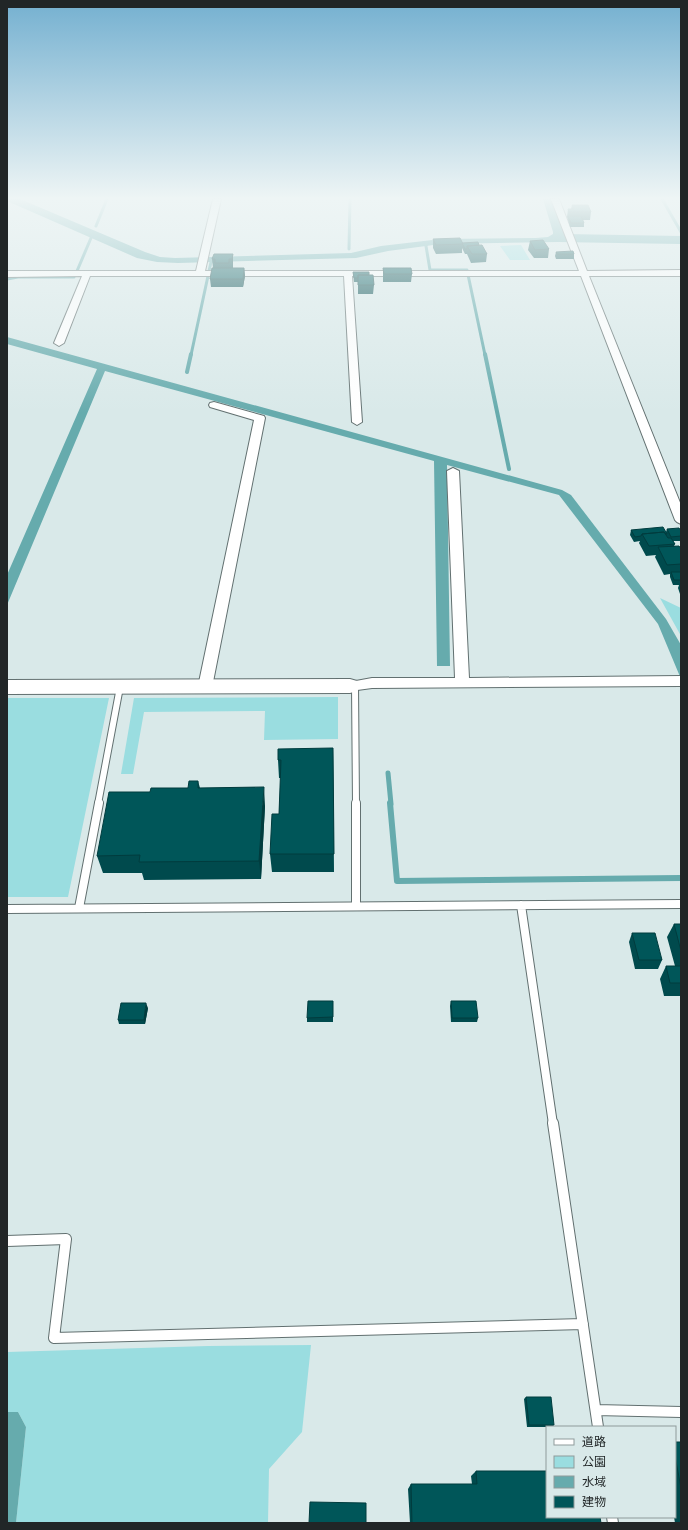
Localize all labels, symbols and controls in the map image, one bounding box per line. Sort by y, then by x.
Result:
legend [546,1426,676,1518]
text: 道路 [582,1435,606,1449]
text: 公園 [582,1455,606,1469]
text: 水域 [582,1475,606,1489]
text: 建物 [582,1495,606,1509]

